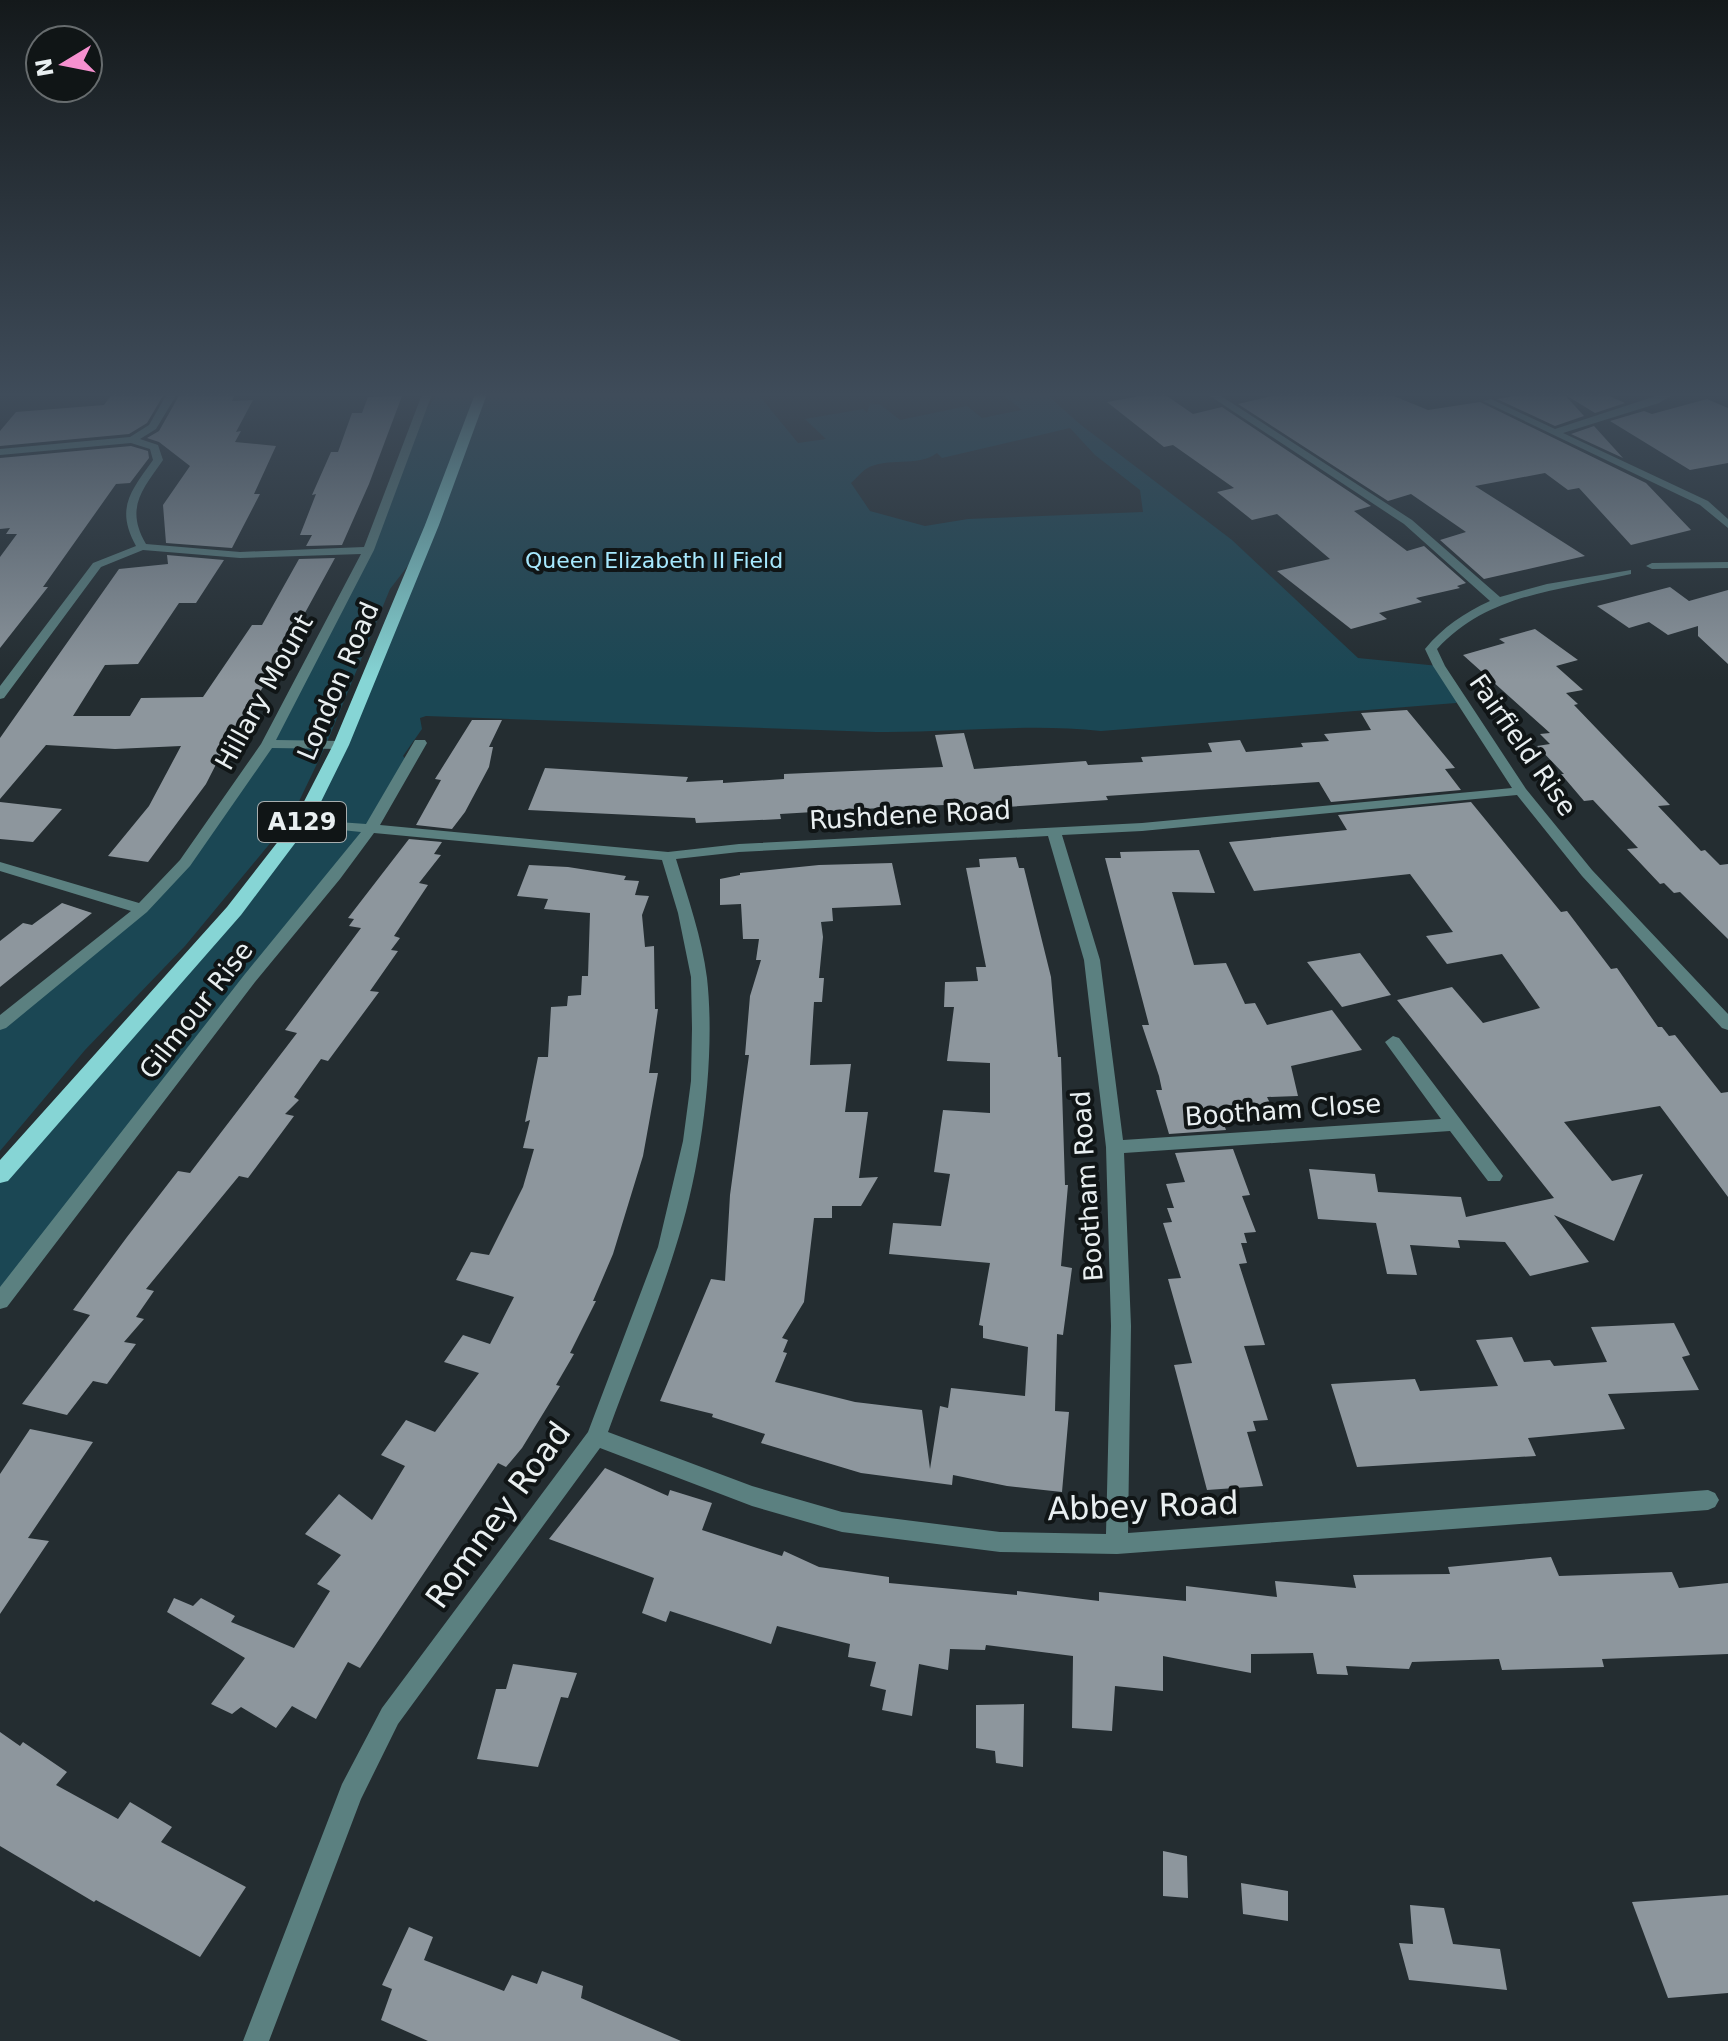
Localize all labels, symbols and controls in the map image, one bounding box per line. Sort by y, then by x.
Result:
north arrow [24,24,104,104]
text: N [31,56,59,79]
park label: Queen Elizabeth II Field [525,548,783,573]
street label: London Road [291,597,385,765]
street label: Hillary Mount [209,609,319,775]
street label: Fairfield Rise [1463,669,1583,821]
street label: Rushdene Road [808,795,1012,835]
road number: A129 [258,802,346,842]
street label: Gilmour Rise [133,935,259,1085]
street label: Bootham Close [1184,1088,1382,1132]
street label: Bootham Road [1065,1090,1109,1282]
street label: Romney Road [418,1414,578,1616]
street label: Abbey Road [1047,1484,1239,1528]

